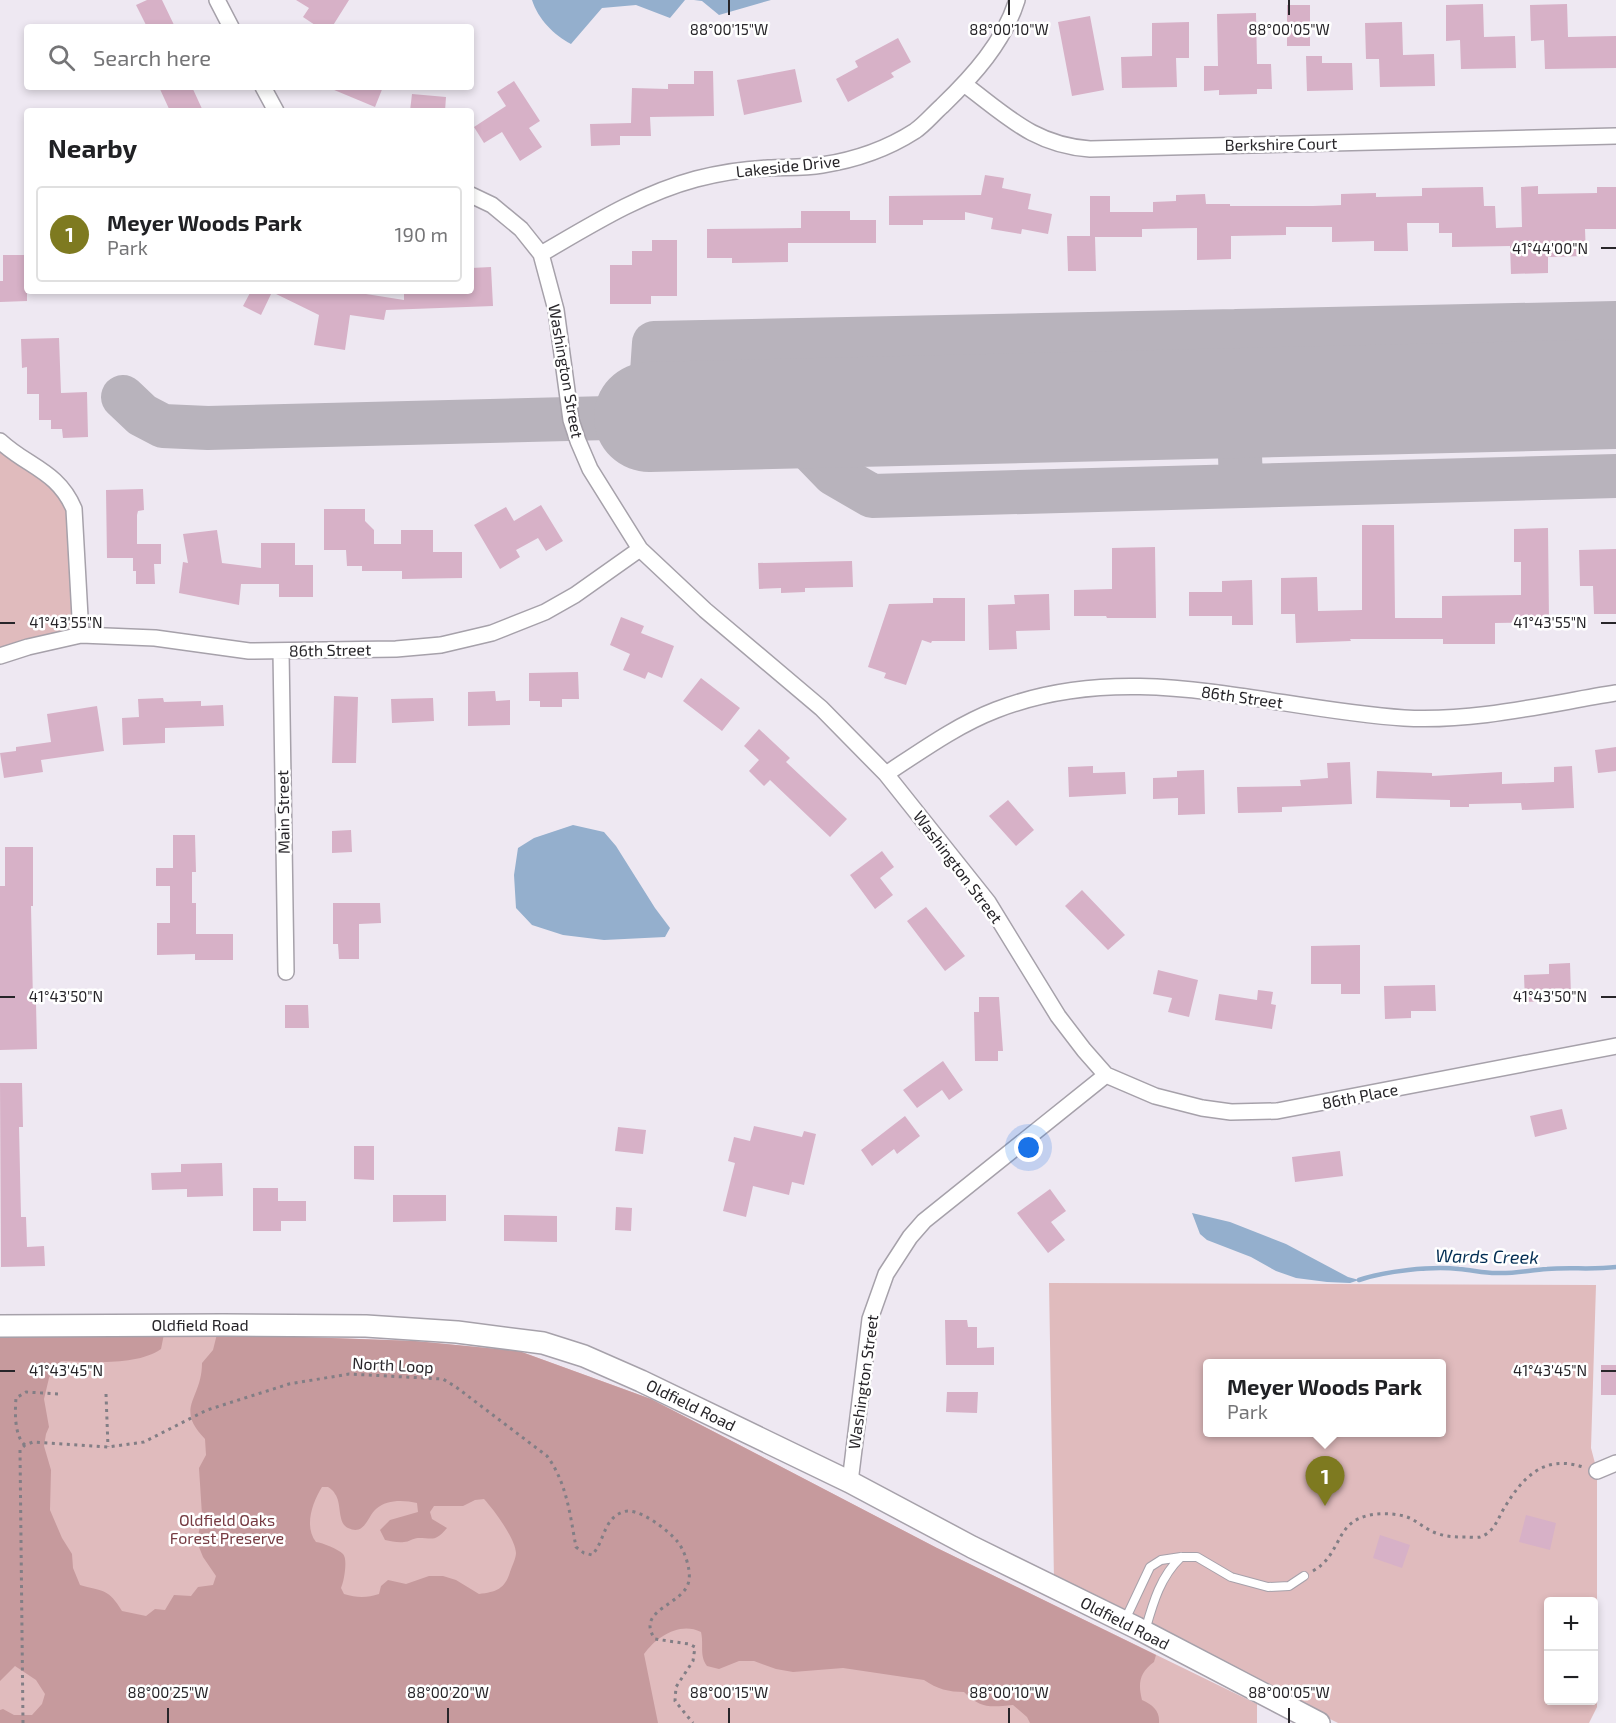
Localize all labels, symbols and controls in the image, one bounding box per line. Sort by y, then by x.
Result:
text: 88°00'15"W [690,20,768,38]
text: 88°00'10"W [969,20,1049,38]
text: 88°00'05"W [1248,20,1330,38]
search box [24,24,474,90]
icon: search [45,41,78,74]
text: Search here [93,44,211,70]
text: Nearby [48,132,137,163]
street label: Berkshire Court [1224,133,1337,154]
street label: Lakeside Drive [735,151,841,180]
text: Meyer Woods Park [107,209,302,235]
text: 1 [65,222,74,246]
text: 190 m [395,222,448,246]
text: Park [107,235,148,259]
text: 41°44'00"N [1512,239,1588,257]
street label: Washington Street [545,302,588,439]
text: 41°43'55"N [29,613,103,631]
text: 41°43'55"N [1513,613,1587,631]
street label: 86th Street [289,639,371,660]
street label: 86th Street [1200,681,1284,712]
street label: Main Street [272,770,293,854]
street label: Washington Street [910,807,1007,927]
text: 41°43'50"N [29,987,103,1005]
text: 41°43'50"N [1513,987,1587,1005]
street label: 86th Place [1320,1079,1400,1112]
your location [1014,1133,1043,1162]
water label: Wards Creek [1435,1244,1539,1268]
street label: Washington Street [844,1313,881,1451]
street label: Oldfield Road [151,1315,249,1334]
street label: North Loop [352,1353,434,1376]
popup [1203,1359,1446,1437]
text: 41°43'45"N [29,1361,103,1379]
text: 41°43'45"N [1513,1361,1587,1379]
text: Meyer Woods Park [1227,1373,1422,1399]
street label: Oldfield Road [643,1375,739,1434]
text: Park [1227,1399,1268,1423]
pin: 1 [1306,1456,1344,1506]
park label: Oldfield Oaks Forest Preserve [170,1510,284,1547]
street label: Oldfield Road [1078,1592,1173,1653]
map controls [1544,1597,1598,1705]
button: + [1544,1597,1598,1651]
button: − [1544,1651,1598,1705]
text: 88°00'25"W [128,1683,208,1701]
text: 88°00'20"W [407,1683,489,1701]
text: 88°00'15"W [690,1683,768,1701]
text: 88°00'10"W [969,1683,1049,1701]
text: 88°00'05"W [1248,1683,1330,1701]

